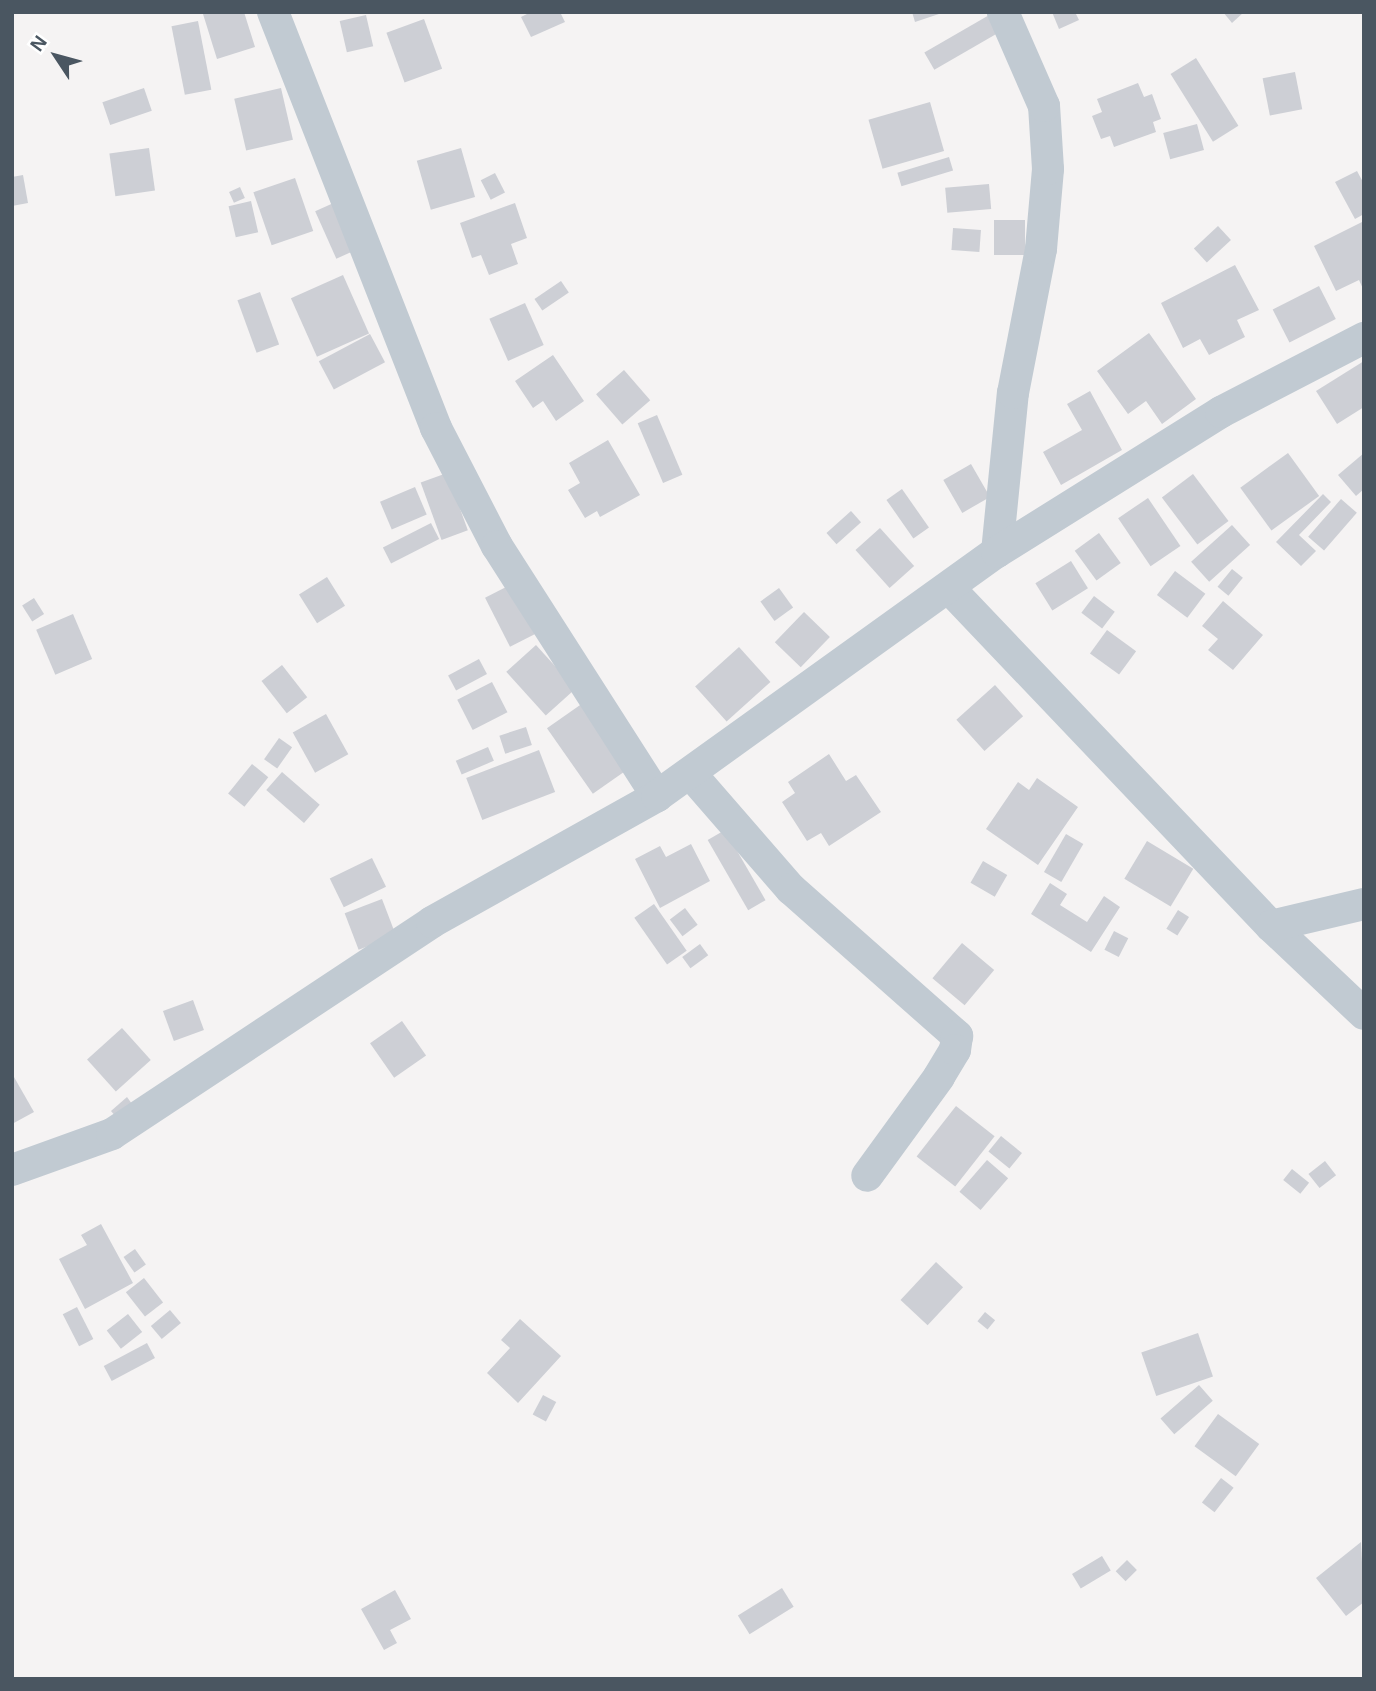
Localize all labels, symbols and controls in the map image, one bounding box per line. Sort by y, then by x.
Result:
north arrow [21,21,91,91]
text: N [26,32,51,55]

